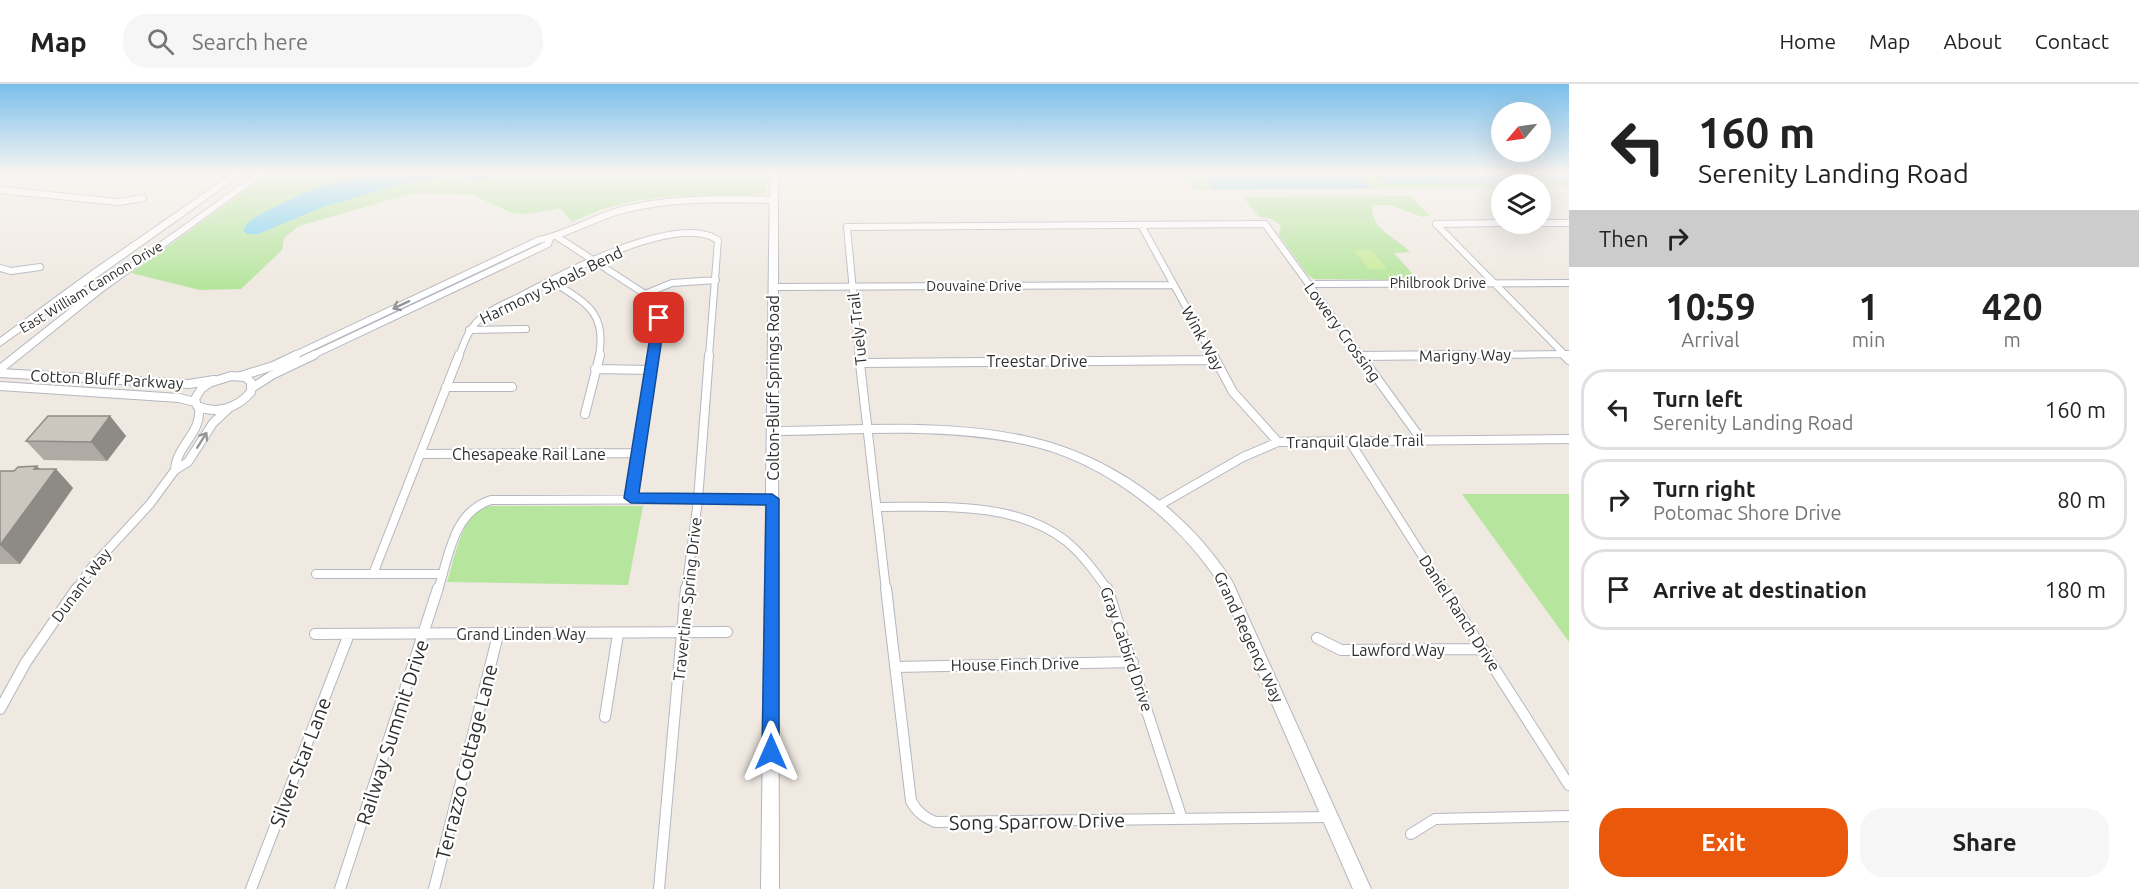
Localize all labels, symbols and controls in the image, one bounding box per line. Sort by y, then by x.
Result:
search box [123,14,543,68]
icon: search [144,25,177,58]
text: Map [30,26,87,57]
text: Search here [192,29,308,54]
text: Home [1779,29,1836,53]
text: Map [1869,29,1910,53]
text: About [1943,29,2002,53]
text: Contact [2035,29,2109,53]
north arrow [1491,102,1551,162]
map controls [1491,102,1551,234]
icon: left [1599,108,1677,186]
text: 160 m [1698,109,1815,156]
text: Serenity Landing Road [1698,158,1969,188]
button: layers [1491,174,1551,234]
icon: right [1661,222,1694,255]
text: Then [1599,226,1649,251]
street label: East William Cannon Drive [17,238,165,336]
street label: Harmony Shoals Bend [477,243,625,327]
street label: Philbrook Drive [1390,275,1486,291]
street label: Douvaine Drive [926,278,1022,294]
street label: Lowery Crossing [1301,279,1385,385]
text: 10:59 [1665,286,1755,327]
text: 1 [1858,286,1879,327]
text: 420 [1982,286,2043,327]
pin [633,292,684,343]
street label: Tuely Trail [844,292,870,366]
street label: Colton-Bluff Springs Road [764,295,782,481]
one-way arrow [392,300,410,312]
icon: arrive [642,301,675,334]
street label: Wink Way [1178,303,1228,373]
text: Arrival [1681,328,1740,351]
text: min [1852,328,1885,351]
text: m [2004,328,2021,351]
street label: Marigny Way [1419,345,1511,365]
street label: Treestar Drive [986,352,1088,370]
street label: Cotton Bluff Parkway [30,366,184,392]
text: Turn left [1653,386,1743,411]
icon: left [1602,393,1635,426]
text: 160 m [2045,397,2106,422]
text: Serenity Landing Road [1653,411,1854,434]
street label: Tranquil Glade Trail [1286,431,1424,451]
one-way arrow [197,432,209,449]
street label: Chesapeake Rail Lane [452,445,606,463]
text: Turn right [1653,476,1755,501]
icon: right [1602,483,1635,516]
text: 80 m [2057,487,2106,512]
text: Potomac Shore Drive [1653,501,1841,524]
street label: Travertine Spring Drive [669,516,705,682]
street label: Dunant Way [48,545,115,625]
street label: Daniel Ranch Drive [1416,552,1504,674]
street label: Grand Regency Way [1211,569,1287,706]
icon: arrive [1602,573,1635,606]
text: Arrive at destination [1653,577,1867,602]
text: 180 m [2045,577,2106,602]
street label: Gray Catbird Drive [1097,584,1157,714]
street label: Grand Linden Way [456,625,586,643]
street label: Railway Summit Drive [351,636,433,828]
street label: Lawford Way [1351,641,1445,659]
street label: House Finch Drive [951,654,1079,674]
street label: Terrazzo Cottage Lane [431,662,501,862]
street label: Silver Star Lane [265,694,335,830]
position arrow [739,720,803,784]
street label: Song Sparrow Drive [949,808,1125,834]
button: Exit [1599,808,1848,877]
button: Share [1860,808,2109,877]

